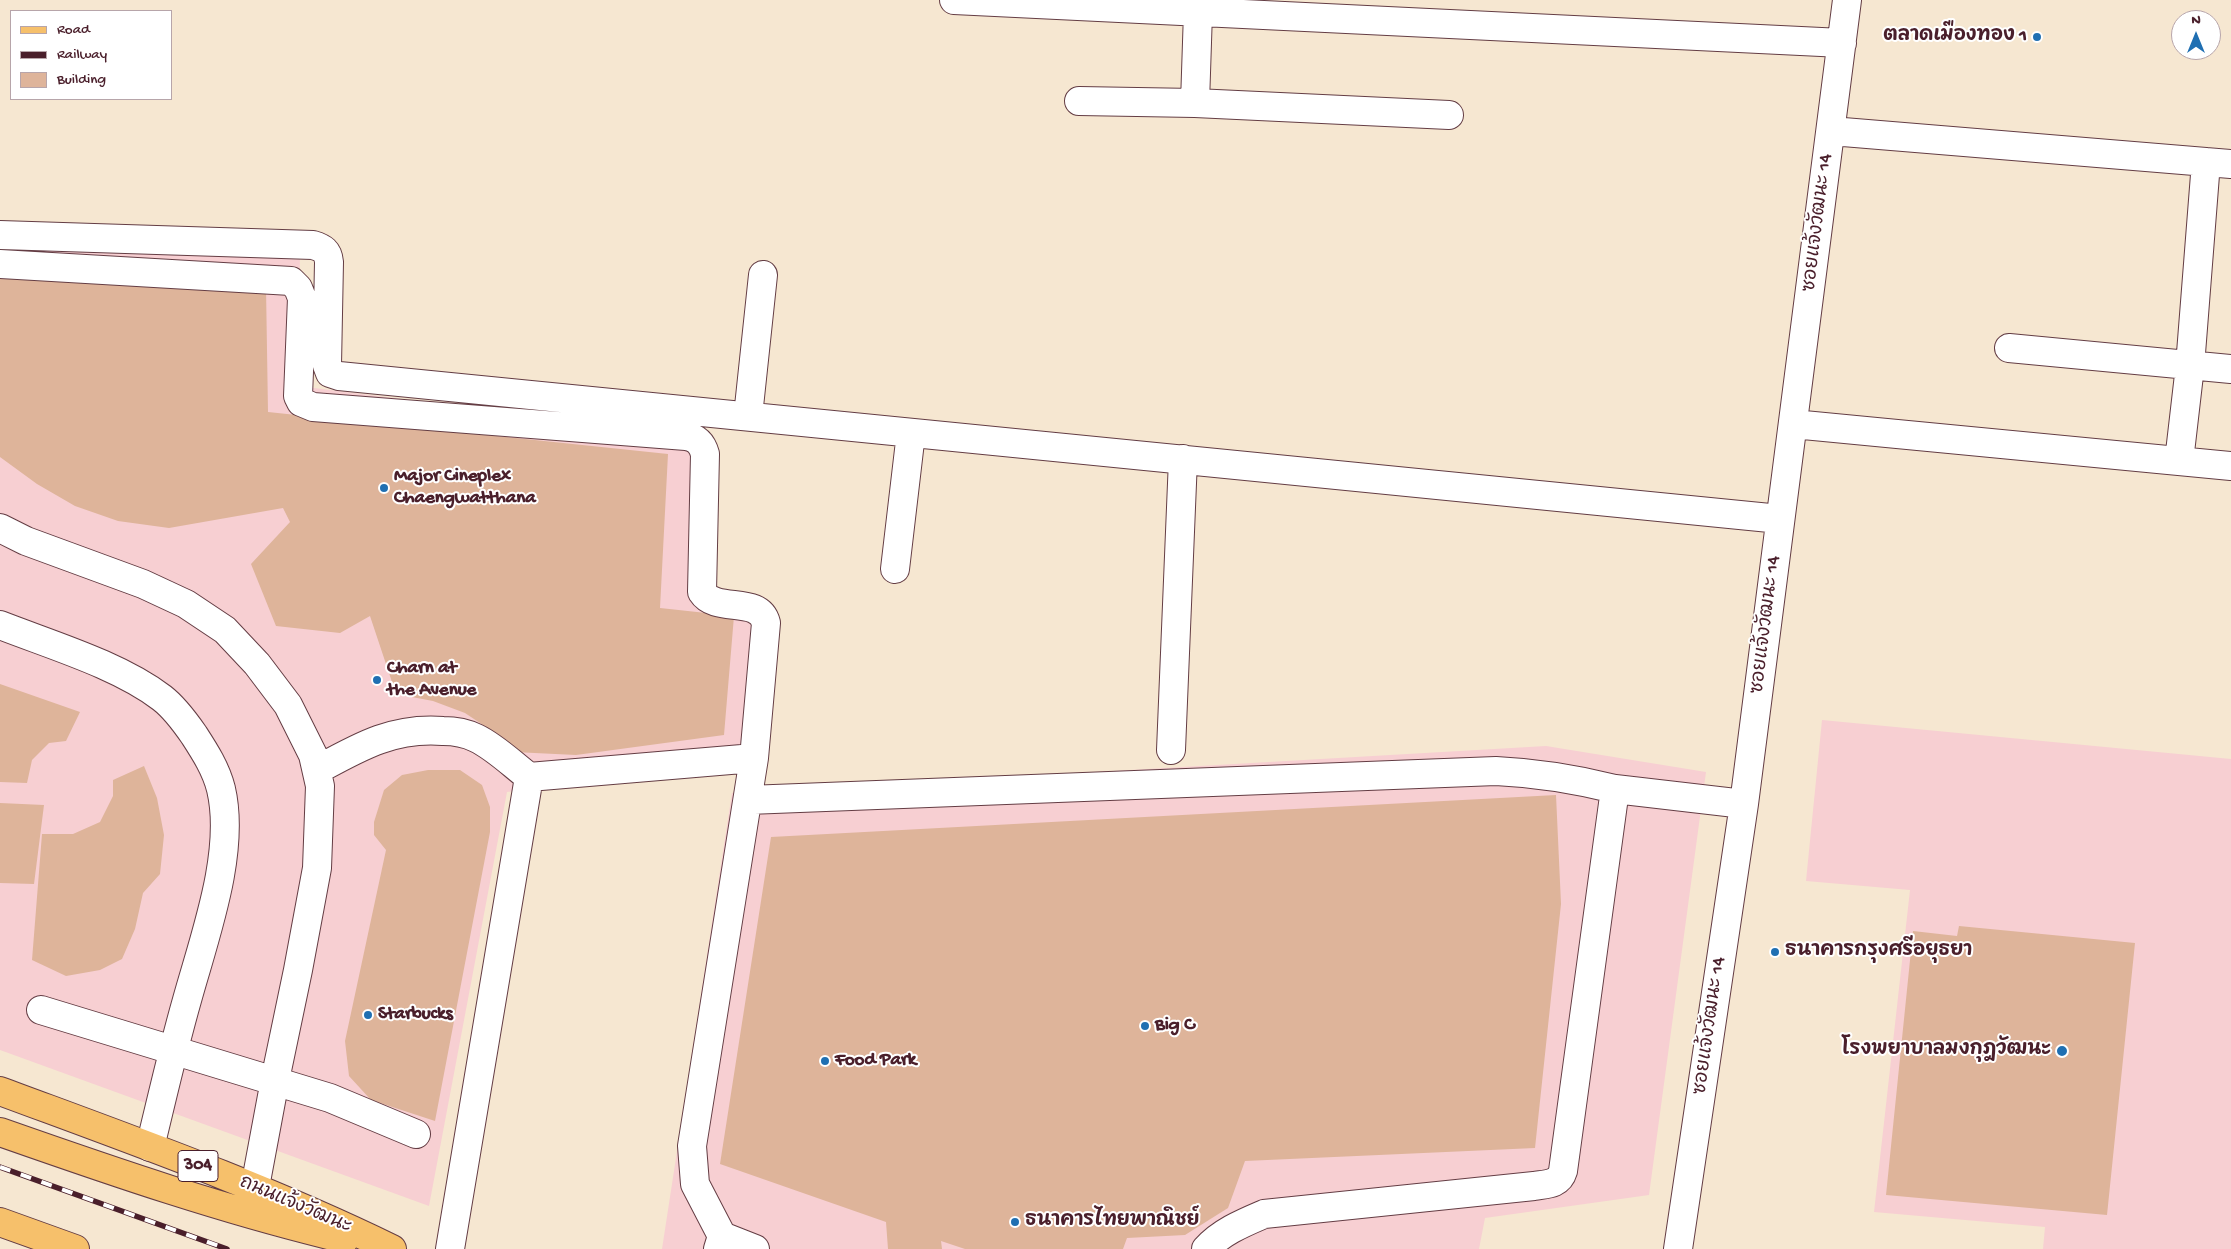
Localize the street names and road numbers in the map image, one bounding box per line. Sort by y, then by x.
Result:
street label: ซอยแจ้งวัฒนะ 14 [1799,153,1839,293]
street label: ซอยแจ้งวัฒนะ 14 [1747,555,1787,695]
street label: ซอยแจ้งวัฒนะ 14 [1690,956,1732,1096]
road number: 304 [178,1150,218,1182]
street label: ถนนแจ้งวัฒนะ [236,1172,354,1240]

